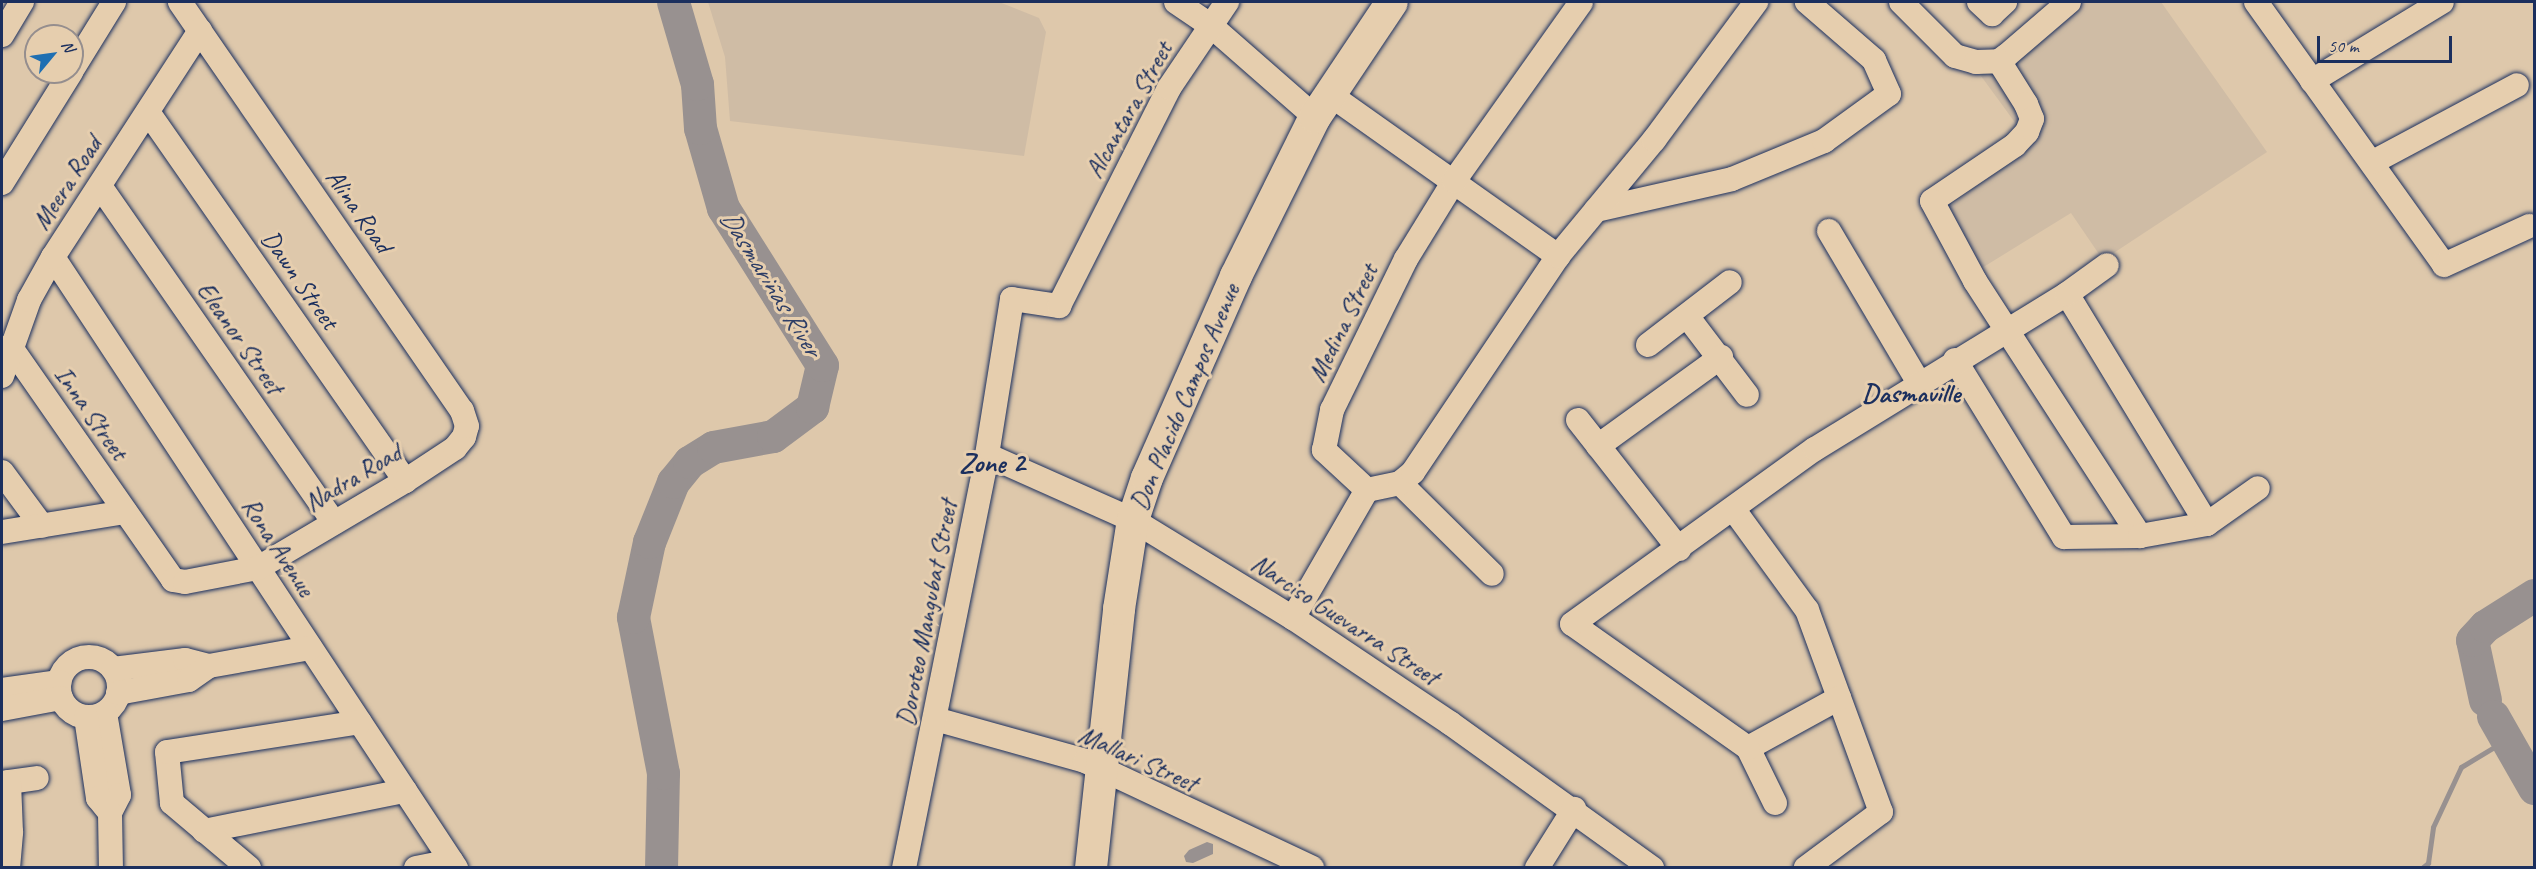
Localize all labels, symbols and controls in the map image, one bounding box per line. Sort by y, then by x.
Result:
north arrow [24,24,84,84]
scale bar [2320,24,2455,62]
text: 50 m [2328,35,2359,57]
street label: Alcantara Street [1079,36,1179,184]
text: N [57,37,79,55]
street label: Meera Road [25,130,109,236]
street label: Alina Road [319,163,399,259]
water label: Dasmariñas River [713,204,829,362]
street label: Dawn Street [254,224,346,336]
street label: Medina Street [1301,259,1385,387]
street label: Eleanor Street [190,276,290,400]
street label: Don Placido Campos Avenue [1123,279,1247,515]
street label: Inna Street [47,360,135,466]
district label: Dasmaville [1862,378,1960,410]
street label: Nadra Road [299,437,407,519]
district label: Zone 2 [959,446,1025,480]
street label: Rona Avenue [235,492,321,602]
street label: Doroteo Mangubat Street [890,497,964,729]
street label: Narciso Guevarra Street [1245,548,1445,692]
street label: Mallari Street [1074,719,1202,799]

